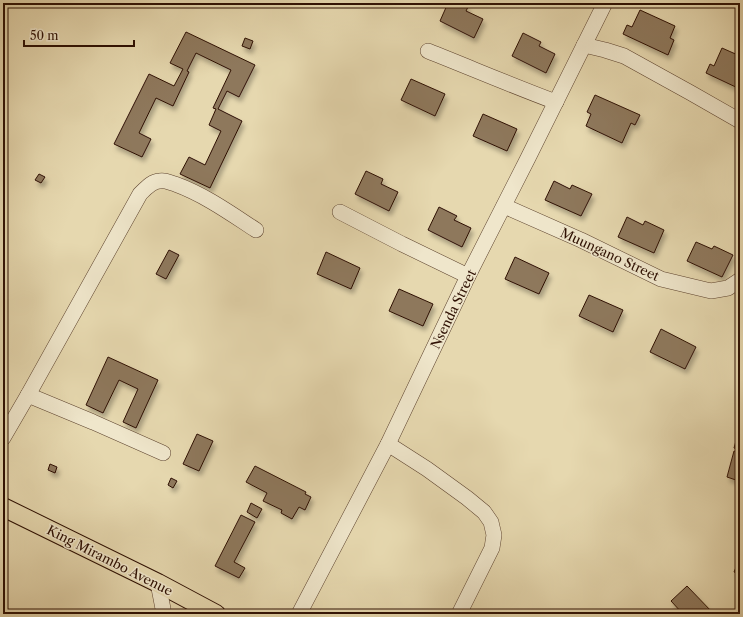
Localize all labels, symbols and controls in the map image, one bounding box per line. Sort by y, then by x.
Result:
scale bar [24,22,134,48]
text: 50 m [30,28,59,43]
street label: Muungano Street [558,224,662,284]
street label: Nsenda Street [427,266,479,351]
street label: King Mirambo Avenue [44,521,176,599]

